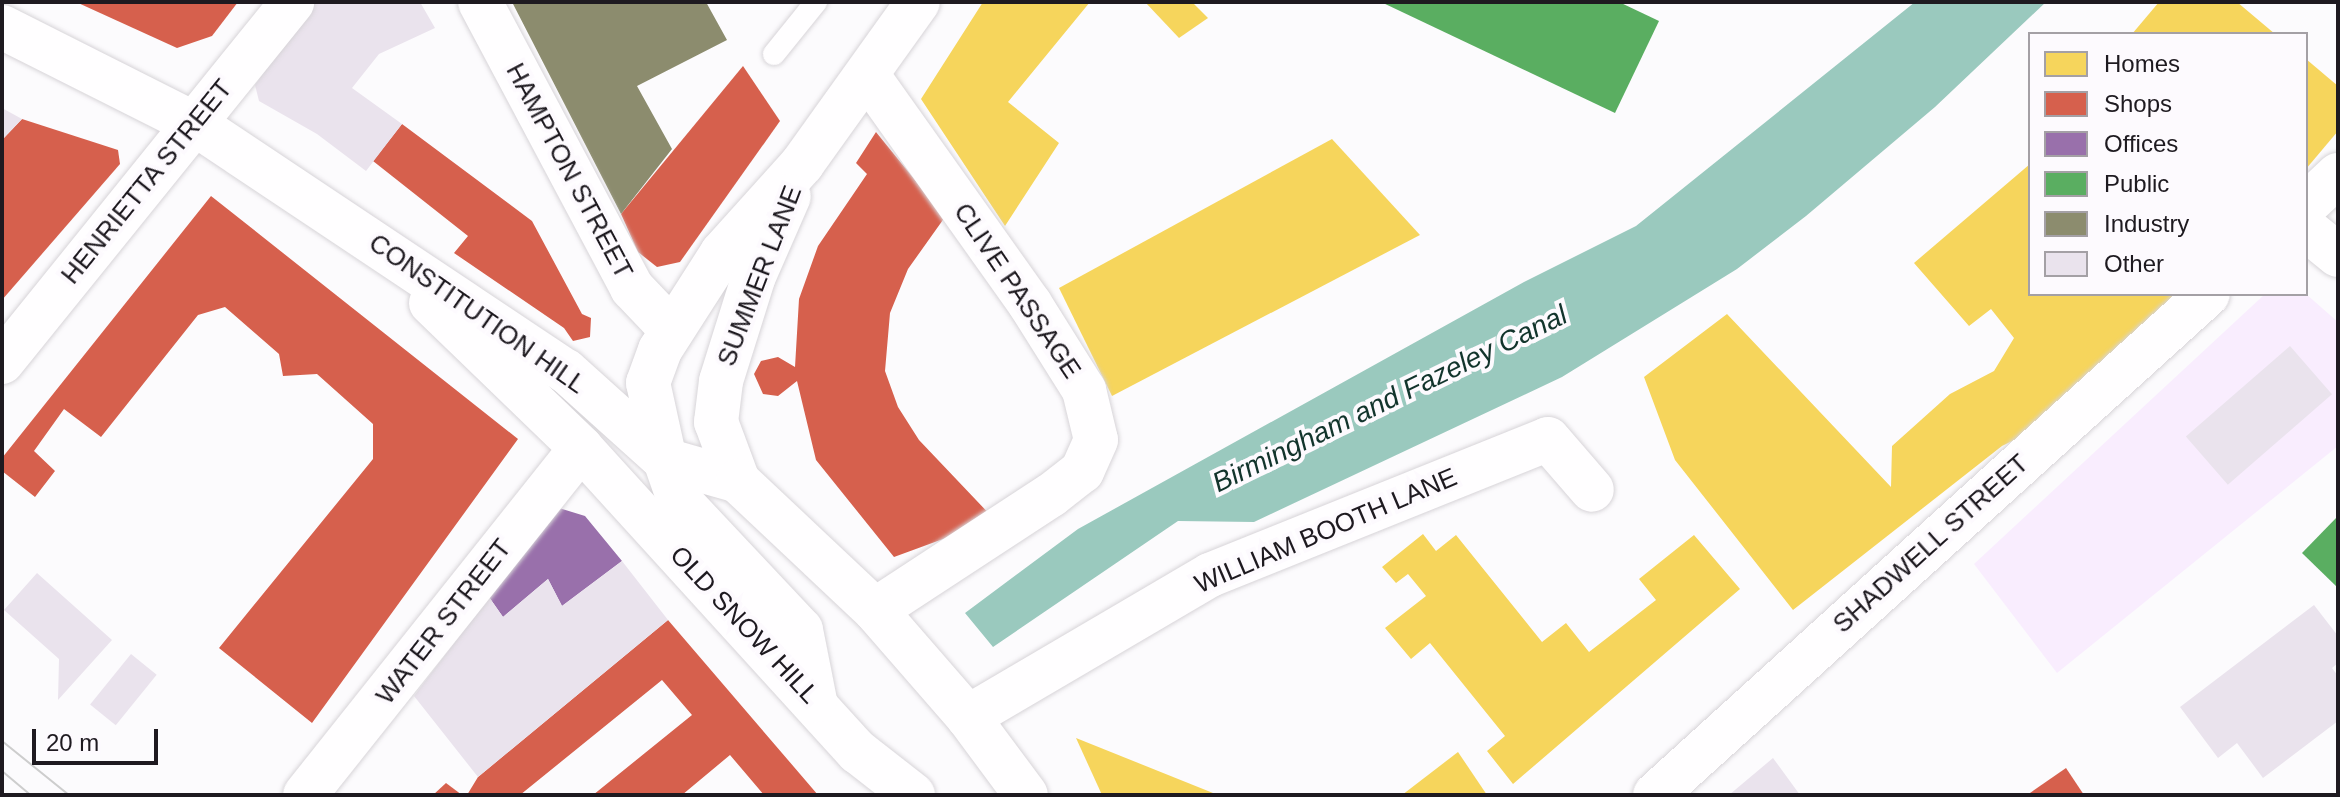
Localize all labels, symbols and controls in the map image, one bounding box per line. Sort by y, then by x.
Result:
legend [2028,32,2308,296]
text: Homes [2104,50,2180,77]
street label: HAMPTON STREET [499,58,639,284]
street label: HENRIETTA STREET [55,73,239,291]
text: Shops [2104,90,2172,117]
text: Offices [2104,130,2178,157]
text: Public [2104,170,2169,197]
street label: SUMMER LANE [711,181,809,371]
street label: CLIVE PASSAGE [947,197,1087,385]
text: Industry [2104,210,2189,237]
street label: CONSTITUTION HILL [363,227,591,401]
text: Other [2104,250,2164,277]
water label: Birmingham and Fazeley Canal [1207,298,1573,500]
street label: SHADWELL STREET [1827,448,2035,640]
street label: WILLIAM BOOTH LANE [1190,462,1462,600]
street label: WATER STREET [370,533,518,711]
street label: OLD SNOW HILL [663,540,825,710]
scale bar [36,713,162,763]
text: 20 m [46,729,99,756]

